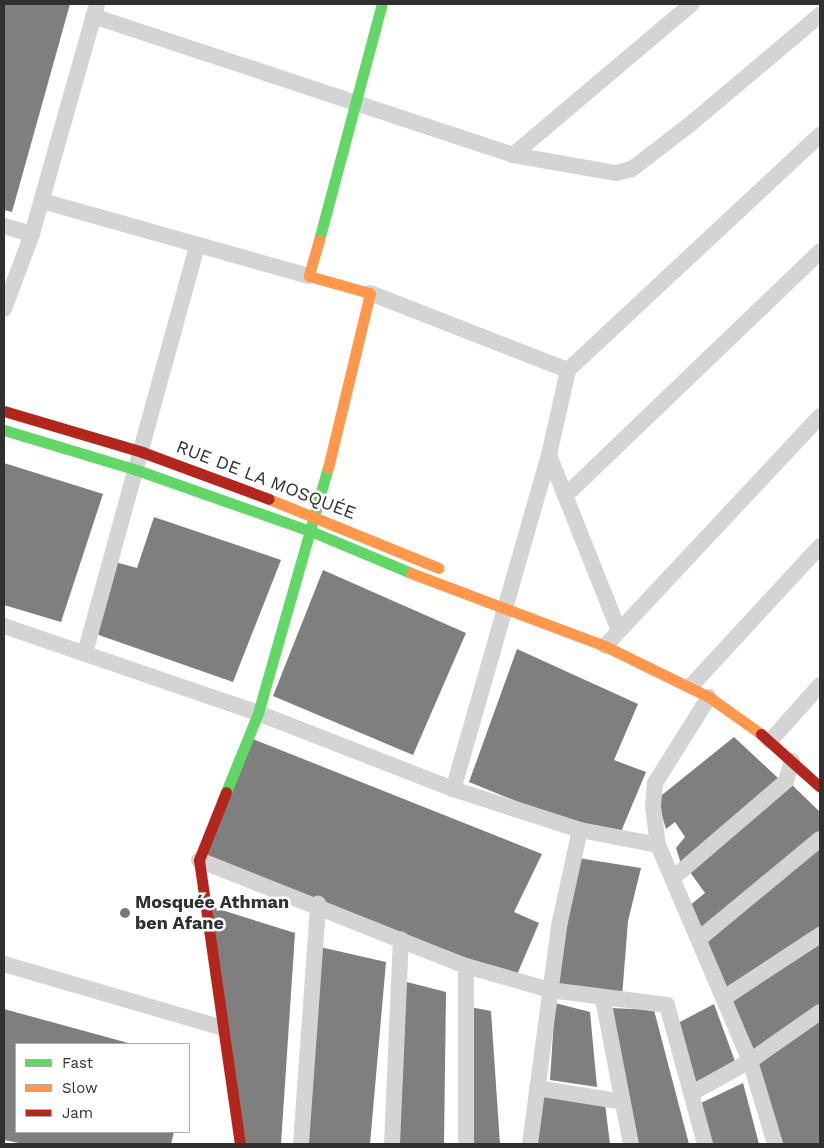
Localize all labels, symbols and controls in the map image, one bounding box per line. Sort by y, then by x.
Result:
street label: RUE DE LA MOSQUÉE [173,436,359,524]
place label: Mosquée Athman ben Afane [135,892,290,934]
marker: Mosquée Athman ben Afane [119,907,131,919]
legend [15,1043,190,1133]
text: Fast [62,1054,93,1072]
text: Slow [62,1079,98,1097]
text: Jam [62,1104,93,1122]

